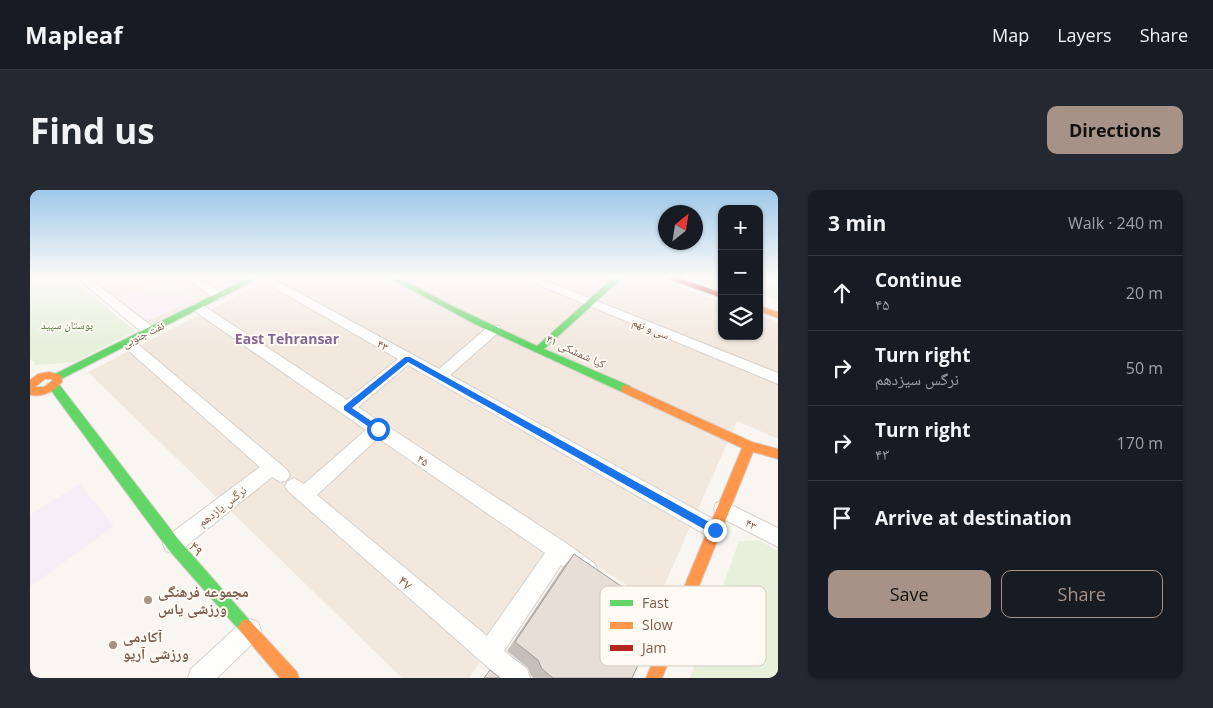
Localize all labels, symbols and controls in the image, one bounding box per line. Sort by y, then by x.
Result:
text: Mapleaf [25,18,123,51]
text: Map [992,23,1029,47]
text: Layers [1057,23,1112,47]
text: Share [1140,23,1188,47]
button: Directions [1047,106,1183,154]
text: Find us [30,107,155,154]
north arrow [658,205,703,250]
map controls [718,205,763,340]
button: + [718,205,763,250]
text: 3 min [828,209,886,237]
text: Walk · 240 m [1068,212,1163,234]
button: − [718,250,763,295]
text: Continue [875,267,962,293]
icon: ahead [828,279,856,307]
text: 20 m [1126,282,1163,304]
text: ۴۵ [875,293,889,315]
button: layers [718,295,763,340]
street label: سی و نهم [630,314,672,343]
park label: بوستان سپید [41,317,93,332]
street label: نفت جنوبی [119,317,167,351]
district label: East Tehransar [235,329,340,348]
street label: ۴۱ کیا شمشکی [543,330,609,372]
street label: ۴۳ [374,335,392,355]
text: Turn right [875,342,970,368]
icon: right [828,354,856,382]
text: 50 m [1126,357,1163,379]
text: نرگس سیزدهم [875,368,959,390]
text: Turn right [875,417,970,443]
route start [367,418,390,441]
icon: right [828,429,856,457]
text: 170 m [1117,432,1163,454]
text: ۴۳ [875,443,889,465]
street label: ۴۵ [414,450,432,470]
street label: نرگس یازدهم [194,482,250,530]
icon: arrive [828,504,856,532]
text: Arrive at destination [875,505,1072,531]
street label: ۴۳ [742,514,760,534]
route end [704,519,727,542]
street label: ۴۹ [185,536,209,560]
street label: ۴۷ [394,570,418,594]
button: Save [828,570,991,618]
button: Share [1001,570,1163,618]
place label: مجموعه فرهنگی ورزشی یاس [158,581,249,618]
legend [600,586,766,666]
text: Fast [642,593,669,612]
marker: مجموعه فرهنگی ورزشی یاس [142,594,154,606]
text: Slow [642,615,673,634]
place label: آکادمی ورزشی آریو [123,626,189,663]
text: Jam [640,638,667,657]
marker: آکادمی ورزشی آریو [107,639,119,651]

